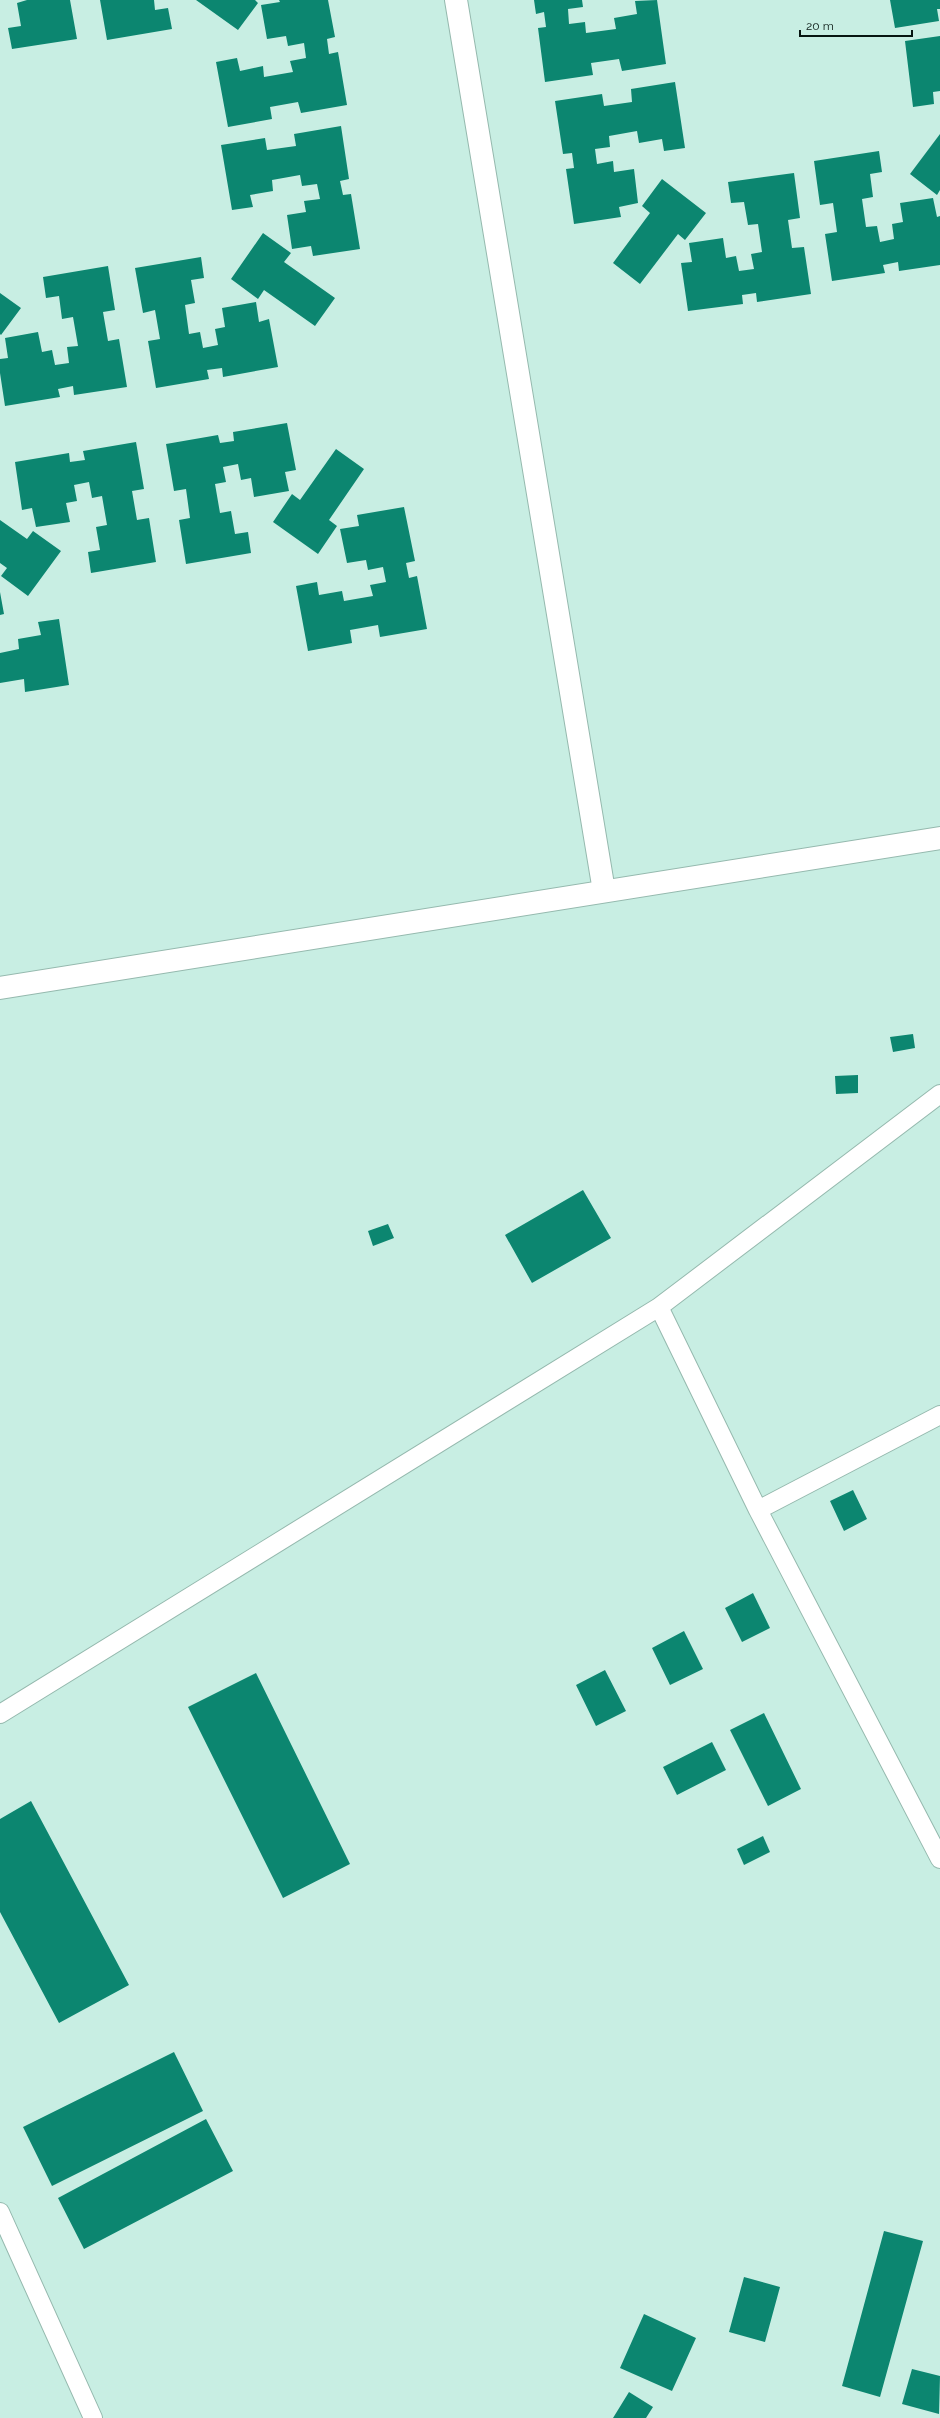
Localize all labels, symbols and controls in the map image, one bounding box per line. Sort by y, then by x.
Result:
scale bar [800,12,912,38]
text: 20 m [806,19,834,33]

